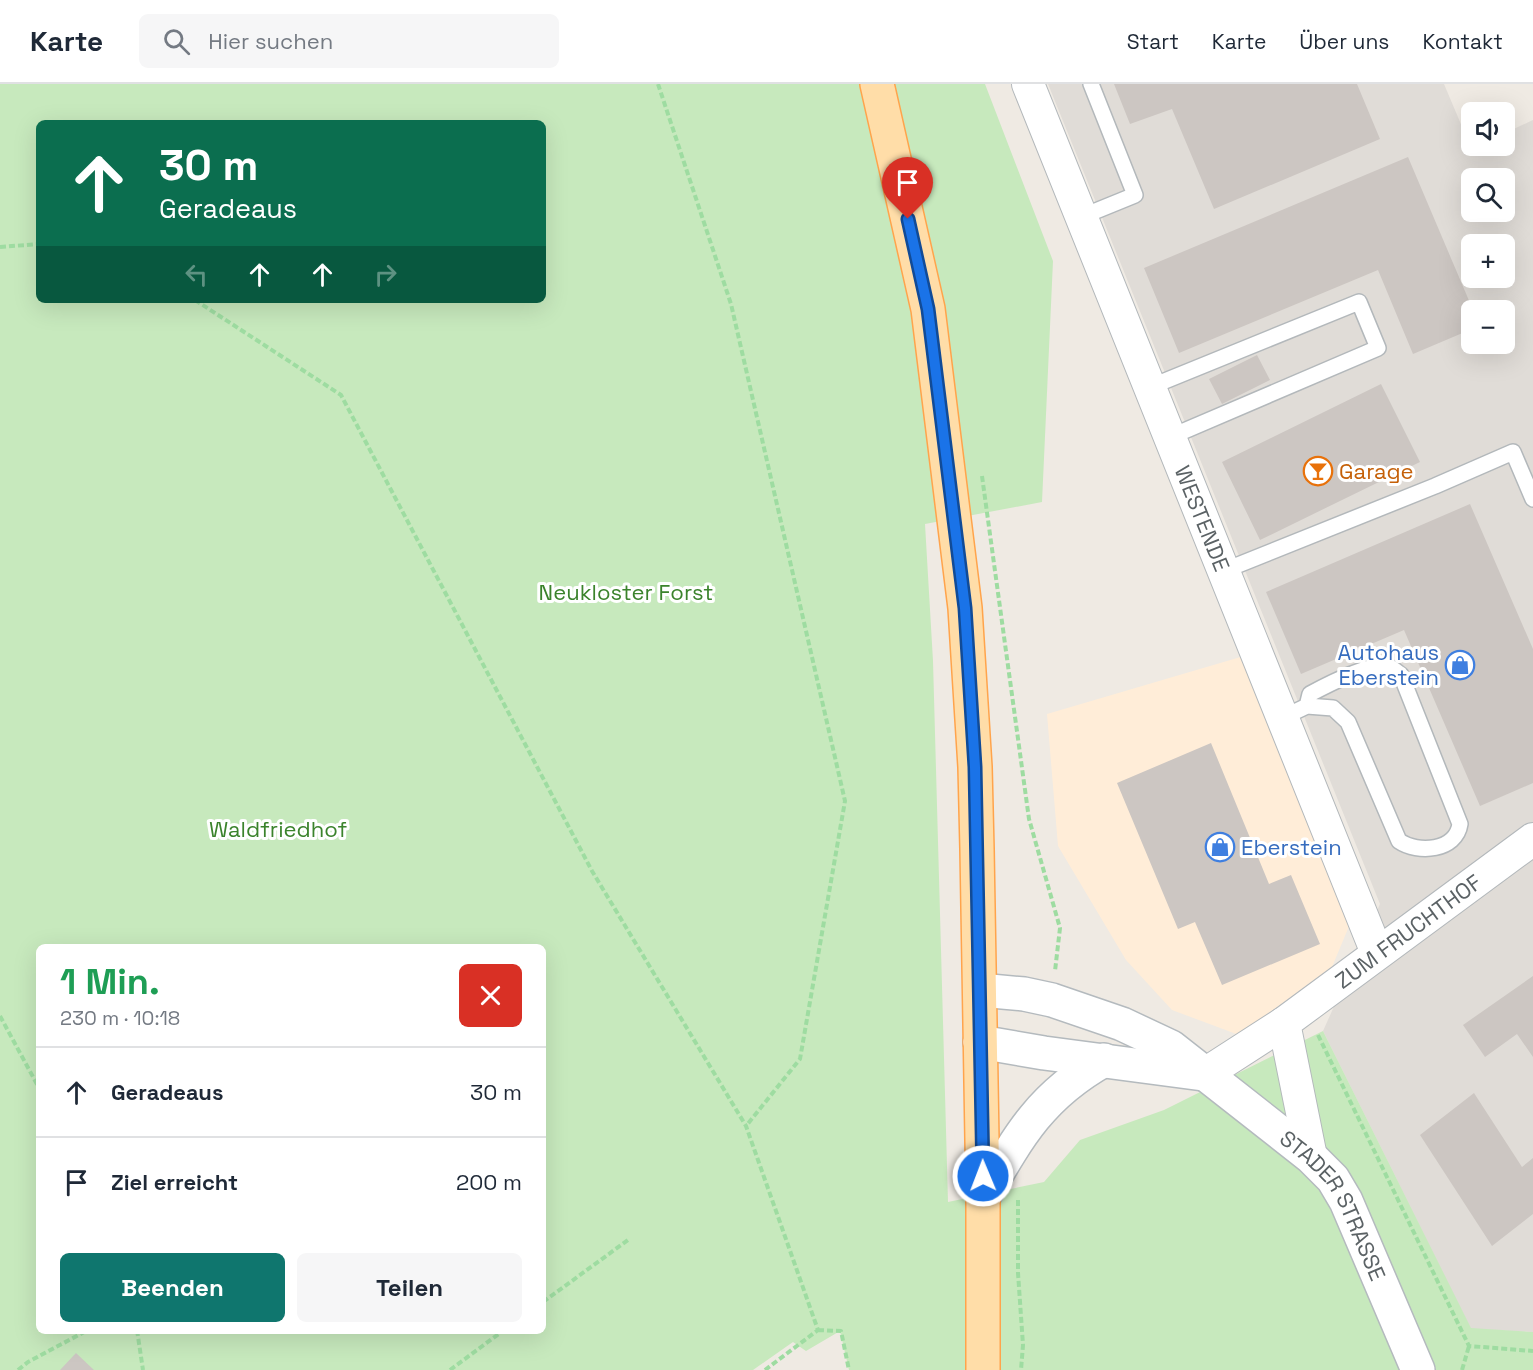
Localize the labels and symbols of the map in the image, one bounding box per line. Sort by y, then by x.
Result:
pin [882,157,933,219]
bar icon: Garage [1302,455,1334,487]
place label: Garage [1339,457,1414,485]
street label: WESTENDE [1169,461,1236,575]
park label: Neukloster Forst [539,578,713,606]
place label: Autohaus Eberstein [1337,638,1439,691]
shop icon: Autohaus Eberstein [1444,649,1476,681]
park label: Waldfriedhof [209,815,347,843]
shop icon: Eberstein [1204,831,1236,863]
place label: Eberstein [1241,833,1342,861]
street label: ZUM FRUCHTHOF [1329,868,1487,995]
street label: STADER STRASSE [1274,1124,1392,1285]
position arrow [951,1144,1015,1208]

